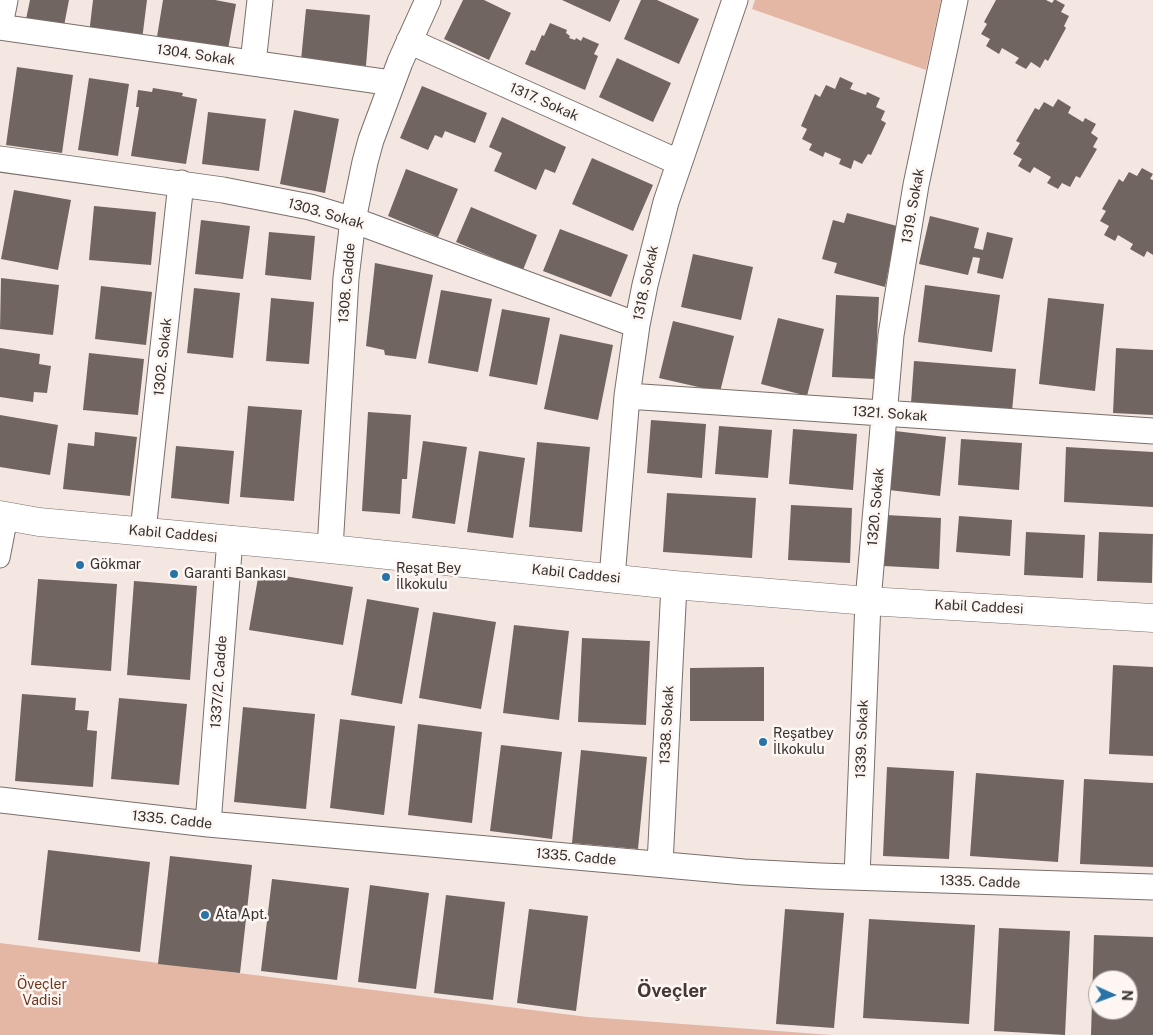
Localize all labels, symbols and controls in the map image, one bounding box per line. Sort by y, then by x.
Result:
street label: 1304. Sokak [156,41,236,69]
street label: 1317. Sokak [507,79,581,125]
street label: 1319. Sokak [898,167,928,245]
street label: 1303. Sokak [286,195,366,233]
street label: 1308. Cadde [335,242,359,324]
street label: 1318. Sokak [630,244,662,322]
street label: 1302. Sokak [151,317,175,397]
street label: 1321. Sokak [852,403,928,425]
street label: 1320. Sokak [864,467,888,547]
street label: Kabil Caddesi [128,522,218,546]
place label: Gökmar [90,557,141,573]
marker: Gökmar [74,559,86,571]
place label: Reşat Bey İlkokulu [396,561,461,594]
street label: Kabil Caddesi [531,561,621,587]
place label: Garanti Bankası [184,566,286,582]
marker: Garanti Bankası [168,568,180,580]
marker: Reşat Bey İlkokulu [380,571,392,583]
street label: Kabil Caddesi [934,596,1024,618]
street label: 1337/2. Cadde [207,635,231,729]
street label: 1338. Sokak [657,685,677,765]
street label: 1339. Sokak [852,699,872,779]
place label: Reşatbey İlkokulu [773,726,834,759]
marker: Reşatbey İlkokulu [757,736,769,748]
street label: 1335. Cadde [131,807,213,833]
street label: 1335. Cadde [535,845,617,869]
street label: 1335. Cadde [939,872,1021,892]
place label: Ata Apt. [215,907,267,923]
marker: Ata Apt. [199,909,211,921]
north arrow [1088,970,1138,1020]
park label: Öveçler Vadisi [17,977,67,1010]
district label: Öveçler [637,980,707,1002]
text: N [1119,990,1135,1001]

